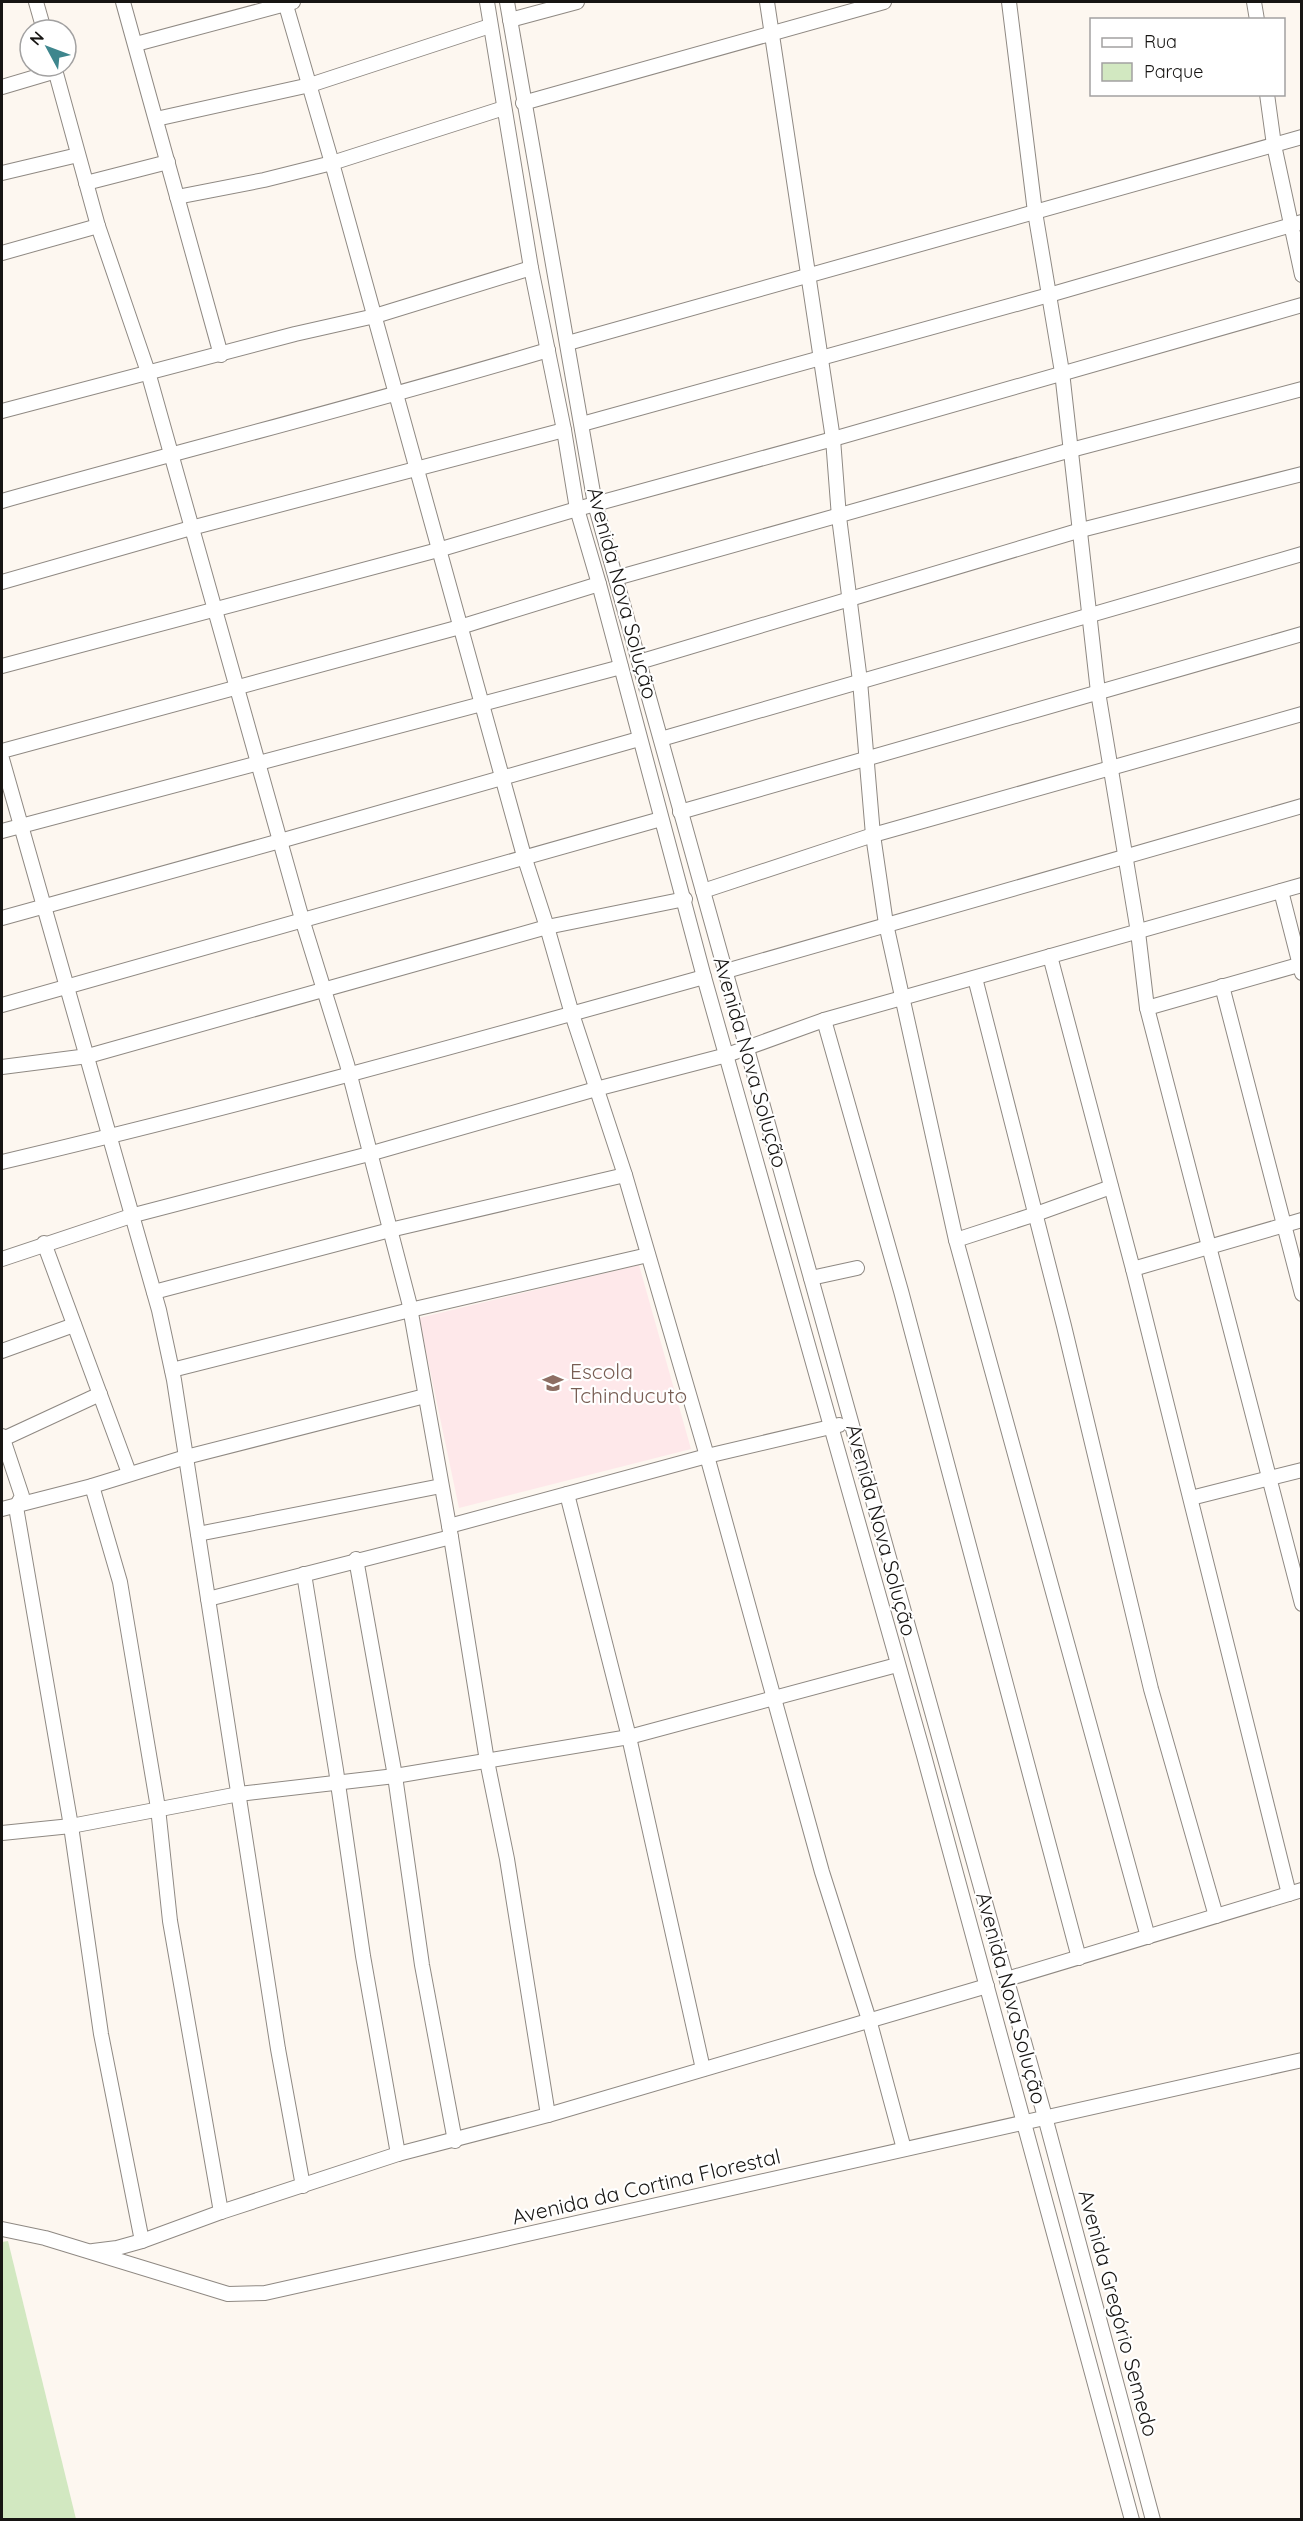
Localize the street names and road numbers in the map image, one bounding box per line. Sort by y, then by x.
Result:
street label: Avenida Nova Solução [582,484,664,702]
street label: Avenida Nova Solução [708,953,794,1171]
street label: Avenida Nova Solução [841,1421,923,1639]
street label: Avenida Nova Solução [971,1889,1053,2107]
street label: Avenida da Cortina Florestal [509,2142,783,2230]
street label: Avenida Gregório Semedo [1074,2187,1164,2439]

